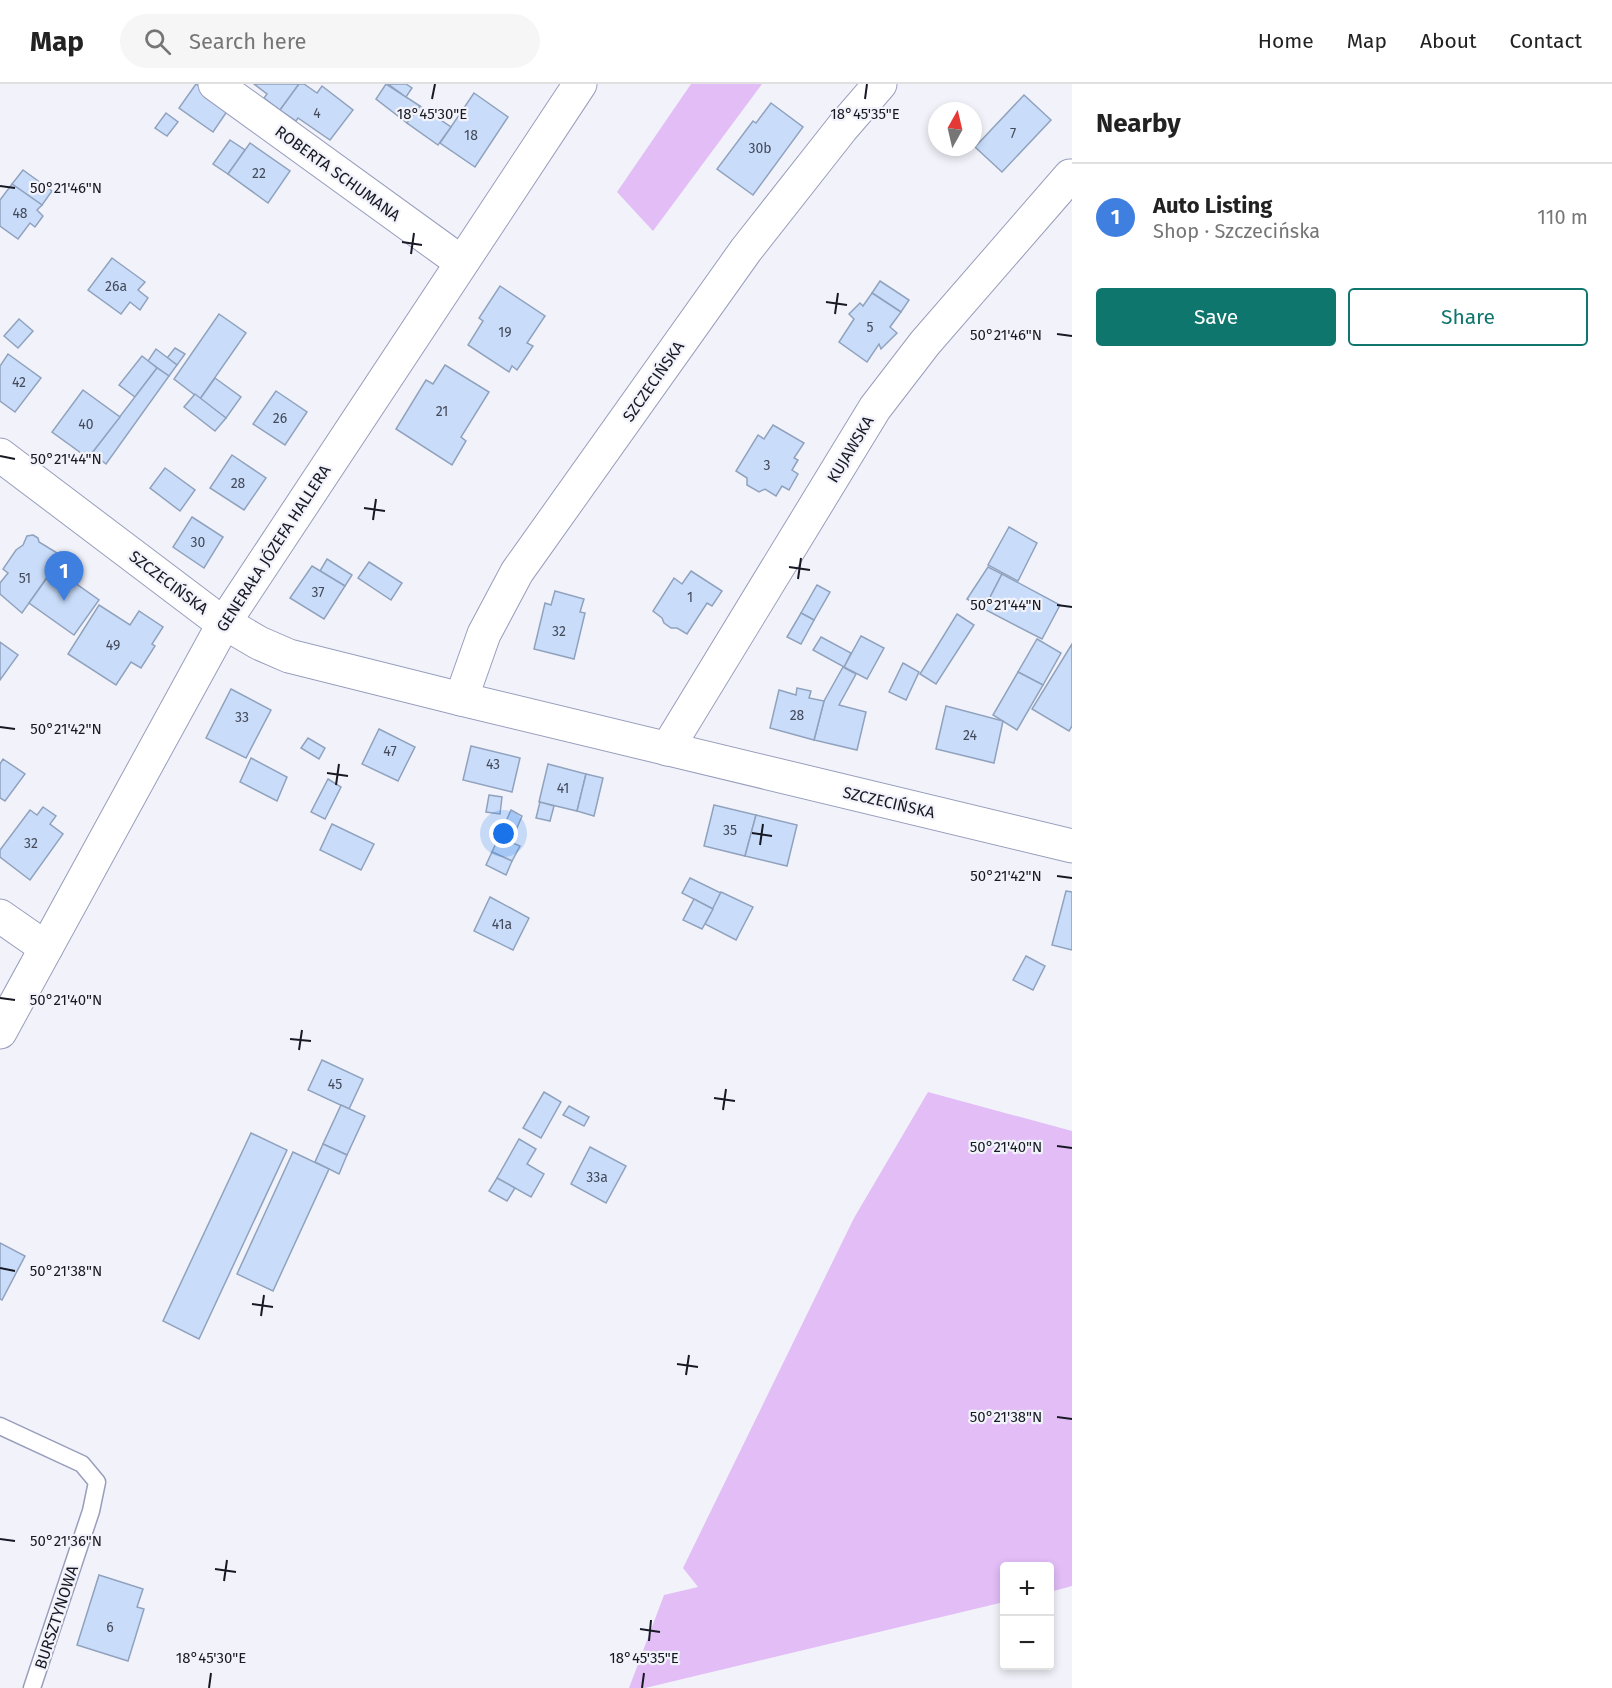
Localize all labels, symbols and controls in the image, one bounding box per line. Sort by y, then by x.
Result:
search box [120,14,540,68]
text: Map [30,25,84,58]
icon: search [141,25,174,58]
text: Search here [189,28,307,55]
text: Home [1258,28,1314,54]
text: Map [1347,28,1387,54]
text: About [1420,28,1477,54]
text: Contact [1510,28,1582,54]
north arrow [928,102,982,156]
house number: 4 [313,105,321,122]
text: 18°45'30"E [397,105,467,123]
text: 18°45'35"E [830,105,900,123]
text: Nearby [1096,108,1181,139]
street label: ROBERTA SCHUMANA [271,122,405,226]
house number: 7 [1010,125,1016,142]
house number: 18 [464,127,478,144]
house number: 30b [748,140,772,157]
house number: 22 [252,165,266,182]
text: 50°21'46"N [30,179,102,197]
text: Auto Listing [1153,192,1272,219]
house number: 48 [12,205,28,222]
text: 1 [1111,205,1120,229]
text: 110 m [1537,205,1588,229]
text: Shop · Szczecińska [1153,219,1320,243]
house number: 26a [105,278,127,295]
button: Save [1096,288,1336,346]
button: Share [1348,288,1588,346]
house number: 5 [866,319,874,336]
house number: 19 [498,324,512,341]
text: 50°21'46"N [970,326,1042,344]
street label: SZCZECIŃSKA [618,336,689,425]
house number: 42 [12,374,26,391]
house number: 21 [436,403,448,420]
house number: 26 [273,410,287,427]
street label: KUJAWSKA [823,412,878,486]
house number: 40 [78,416,94,433]
text: 50°21'44"N [30,450,102,468]
house number: 3 [764,457,771,474]
street label: GENERAŁA JÓZEFA HALLERA [212,460,335,635]
house number: 28 [231,475,246,492]
house number: 30 [191,534,206,551]
street label: SZCZECIŃSKA [125,546,213,619]
pin: 1 [44,552,84,601]
house number: 51 [19,570,31,587]
house number: 37 [311,584,325,601]
house number: 1 [687,589,693,606]
text: 50°21'44"N [970,596,1042,614]
house number: 32 [552,623,566,640]
house number: 49 [106,637,120,654]
house number: 28 [790,707,805,724]
house number: 33 [235,709,249,726]
text: 50°21'42"N [30,720,102,738]
house number: 24 [963,727,978,744]
house number: 47 [383,743,397,760]
house number: 43 [486,756,500,773]
house number: 41 [557,780,569,797]
street label: SZCZECIŃSKA [841,782,938,822]
your location [489,819,518,848]
house number: 35 [723,822,737,839]
house number: 32 [24,835,38,852]
text: 50°21'42"N [970,867,1042,885]
house number: 41a [492,916,512,933]
text: 50°21'40"N [30,991,102,1009]
house number: 45 [328,1076,342,1093]
text: 50°21'40"N [970,1138,1042,1156]
house number: 33a [586,1169,608,1186]
text: 50°21'38"N [30,1262,102,1280]
text: 50°21'38"N [970,1408,1042,1426]
text: 50°21'36"N [30,1532,102,1550]
street label: BURSZTYNOWA [31,1562,82,1671]
map controls [1000,1562,1054,1670]
button: + [1000,1562,1054,1616]
button: − [1000,1616,1054,1670]
house number: 6 [106,1619,114,1636]
text: 18°45'30"E [176,1649,246,1667]
text: 18°45'35"E [609,1649,679,1667]

